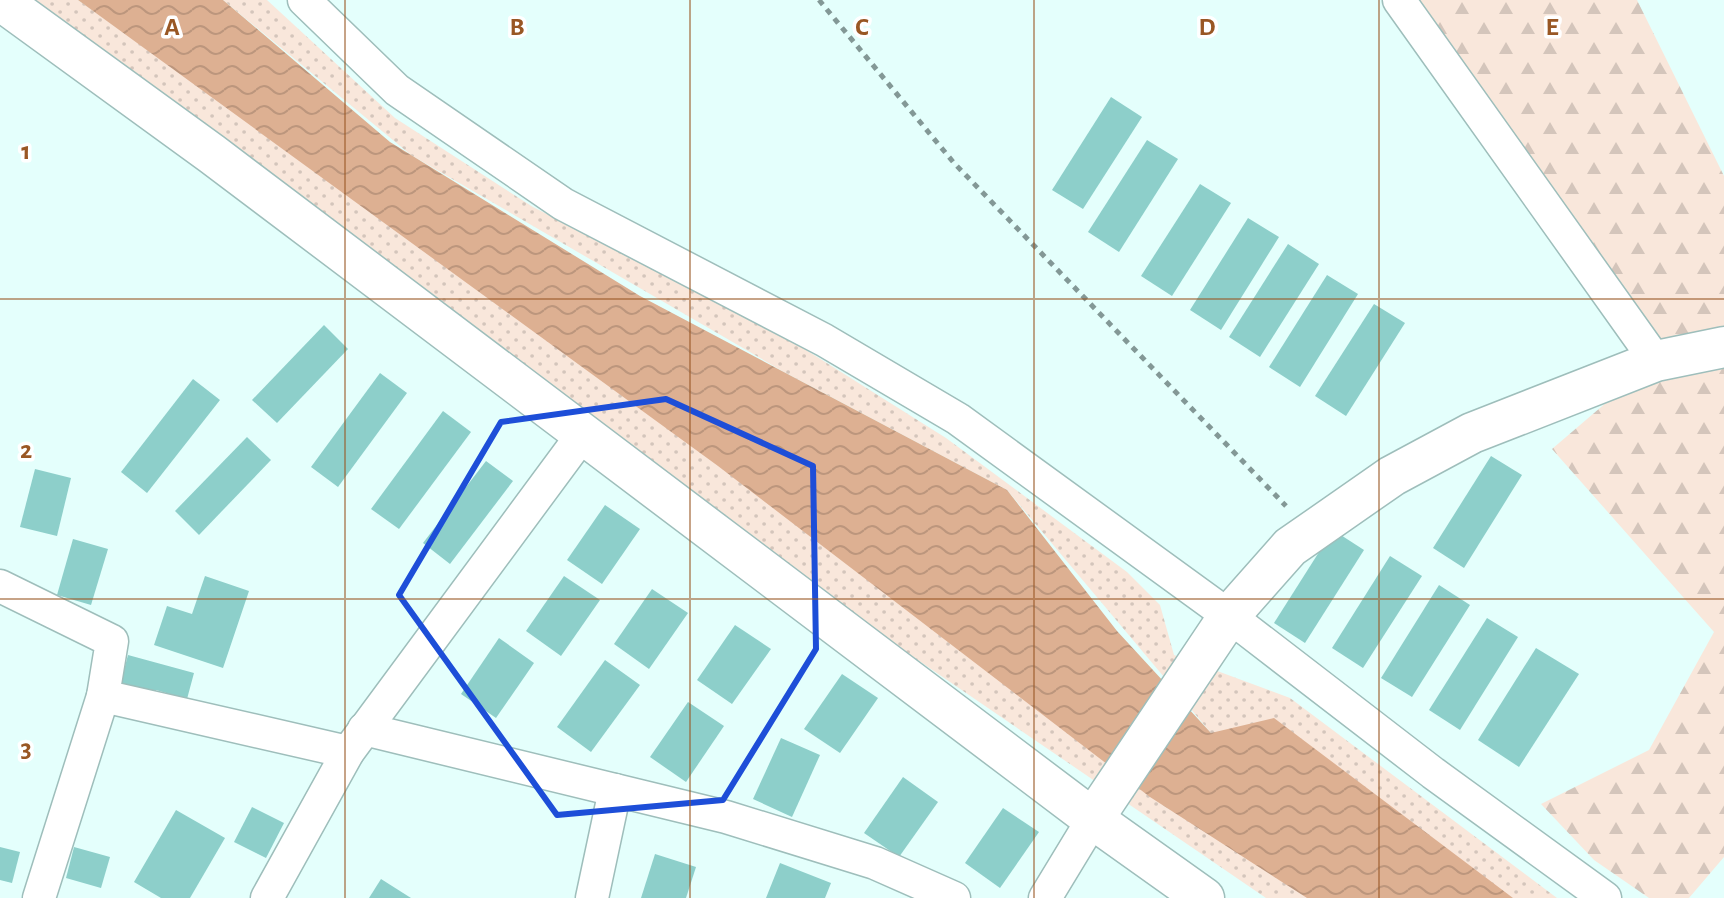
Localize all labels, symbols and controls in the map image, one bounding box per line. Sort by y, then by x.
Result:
text: A [164,14,180,40]
text: B [509,14,525,40]
text: C [855,14,869,40]
text: D [1198,14,1216,40]
text: E [1545,14,1559,40]
text: 1 [21,138,31,164]
text: 2 [20,437,32,463]
text: 3 [20,736,32,762]

